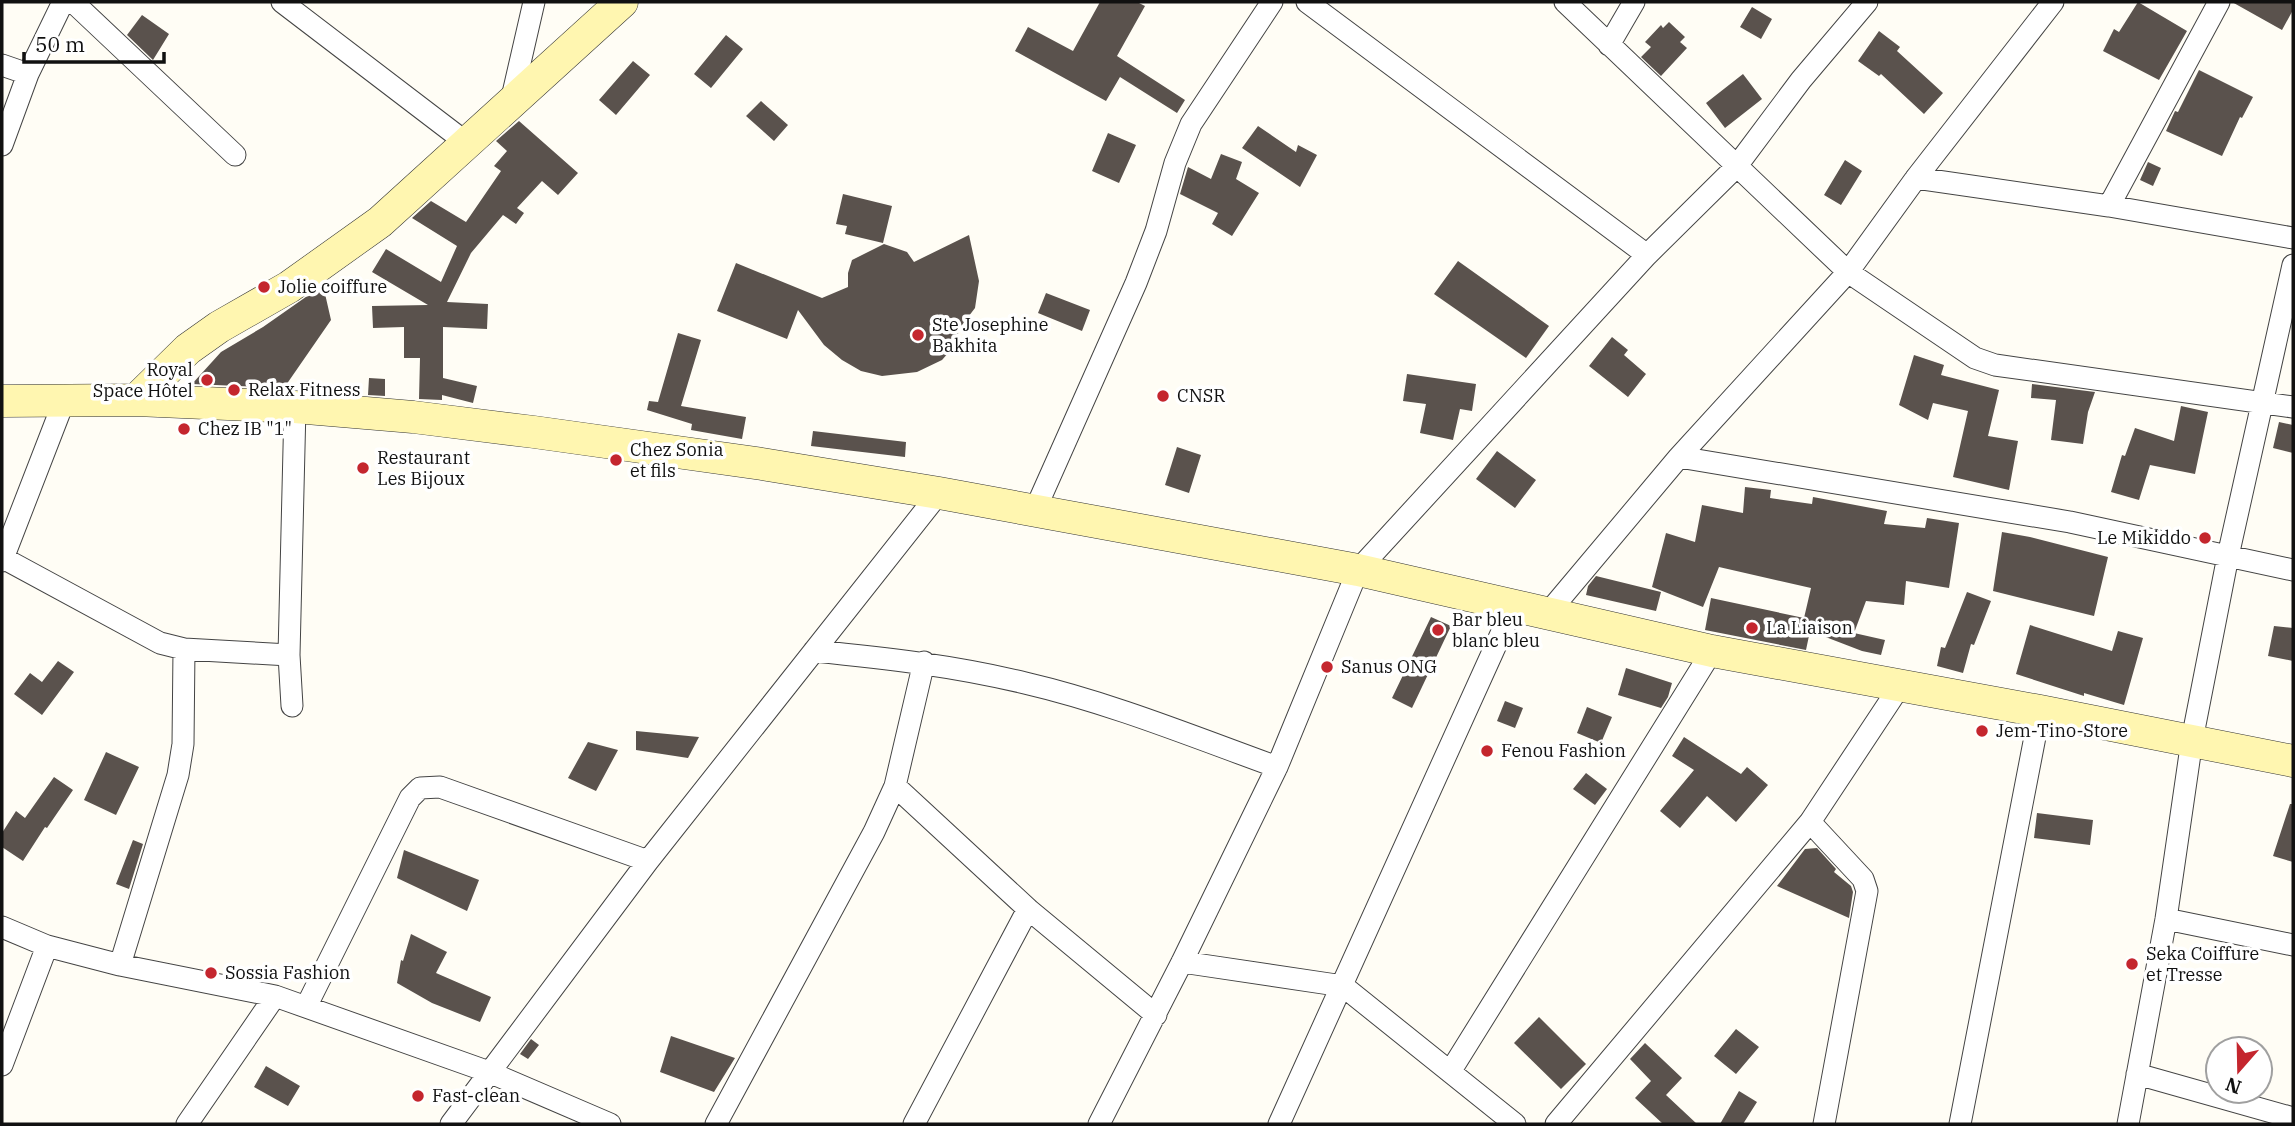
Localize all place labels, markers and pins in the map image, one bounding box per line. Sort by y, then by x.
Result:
place label: Jolie coiffure [278,275,387,298]
marker: Jolie coiffure [256,279,272,295]
place label: Ste Josephine Bakhita [932,313,1048,357]
marker: Ste Josephine Bakhita [910,327,926,343]
place label: Royal Space Hôtel [93,358,193,402]
marker: Royal Space Hôtel [199,372,215,388]
place label: Relax Fitness [248,378,360,401]
marker: Relax Fitness [226,382,242,398]
place label: CNSR [1177,384,1225,407]
marker: CNSR [1155,388,1171,404]
place label: Chez IB "1" [198,417,292,440]
marker: Chez IB "1" [176,421,192,437]
place label: Chez Sonia et fils [630,438,724,482]
place label: Restaurant Les Bijoux [377,446,470,490]
marker: Chez Sonia et fils [608,452,624,468]
marker: Restaurant Les Bijoux [355,460,371,476]
place label: Le Mikiddo [2097,526,2191,549]
marker: Le Mikiddo [2197,530,2213,546]
place label: Bar bleu blanc bleu [1452,608,1540,652]
place label: La Liaison [1766,616,1853,639]
marker: La Liaison [1744,620,1760,636]
marker: Bar bleu blanc bleu [1430,622,1446,638]
place label: Sanus ONG [1341,655,1437,678]
marker: Sanus ONG [1319,659,1335,675]
place label: Jem-Tino-Store [1996,719,2128,742]
marker: Jem-Tino-Store [1974,723,1990,739]
place label: Fenou Fashion [1501,739,1626,762]
marker: Fenou Fashion [1479,743,1495,759]
place label: Seka Coiffure et Tresse [2146,942,2259,986]
marker: Seka Coiffure et Tresse [2124,956,2140,972]
place label: Sossia Fashion [225,961,351,984]
marker: Sossia Fashion [203,965,219,981]
place label: Fast-clean [432,1084,520,1107]
marker: Fast-clean [410,1088,426,1104]

